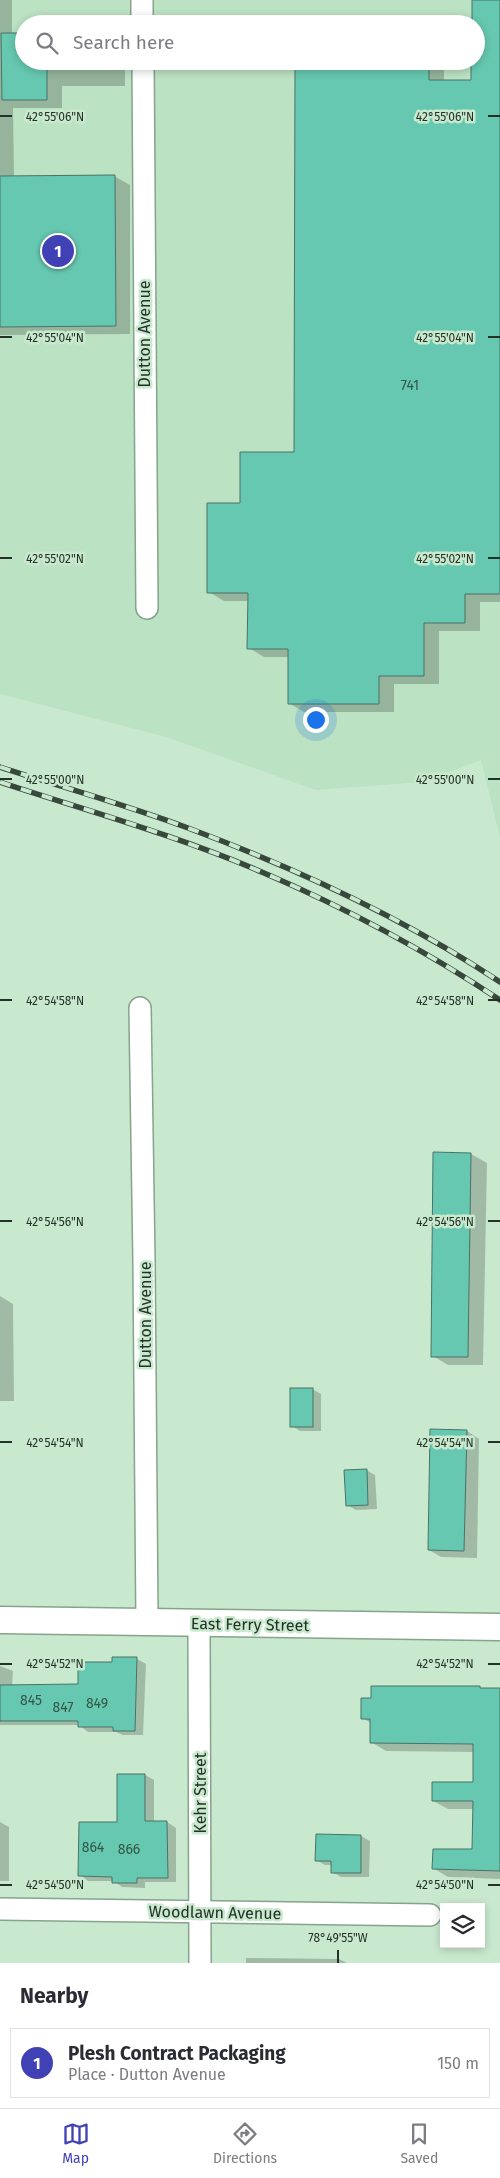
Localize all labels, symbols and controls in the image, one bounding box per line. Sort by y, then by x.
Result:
search box [15,15,485,70]
icon: search [33,29,61,57]
text: Search here [73,31,174,54]
text: 42°55'06"N [26,110,84,124]
text: 42°55'06"N [416,110,474,124]
pin: 1 [42,232,74,270]
street label: Dutton Avenue [135,281,154,388]
text: 42°55'04"N [26,331,84,345]
text: 42°55'04"N [416,331,474,345]
house number: 741 [401,377,419,394]
text: 42°55'02"N [26,552,84,566]
text: 42°55'02"N [416,552,474,566]
your location [303,707,329,733]
text: 42°55'00"N [26,773,84,787]
text: 42°55'00"N [416,773,474,787]
text: 42°54'58"N [26,994,84,1008]
text: 42°54'58"N [416,994,474,1008]
text: 42°54'56"N [26,1215,84,1229]
text: 42°54'56"N [416,1215,474,1229]
street label: Dutton Avenue [136,1262,155,1369]
text: 42°54'54"N [26,1436,84,1450]
text: 42°54'54"N [416,1436,474,1450]
street label: East Ferry Street [191,1614,310,1635]
text: 42°54'52"N [26,1657,84,1671]
text: 42°54'52"N [416,1657,474,1671]
house number: 845 [20,1692,42,1709]
house number: 849 [86,1695,108,1712]
house number: 847 [52,1699,74,1716]
street label: Kehr Street [191,1752,210,1834]
house number: 864 [82,1839,105,1856]
house number: 866 [118,1841,140,1858]
text: 42°54'50"N [26,1878,84,1892]
text: 42°54'50"N [416,1878,474,1892]
street label: Woodlawn Avenue [148,1902,282,1923]
map controls [440,1903,485,1948]
button: layers [440,1903,485,1948]
text: 78°49'55"W [308,1931,368,1945]
text: Nearby [20,1983,88,2009]
text: Plesh Contract Packaging [68,2042,286,2065]
text: 1 [33,2054,41,2073]
text: 150 m [437,2054,479,2073]
text: Place · Dutton Avenue [68,2065,226,2084]
tab: Map [62,2120,90,2167]
tab: Directions [213,2120,277,2167]
tab: Saved [400,2120,438,2167]

